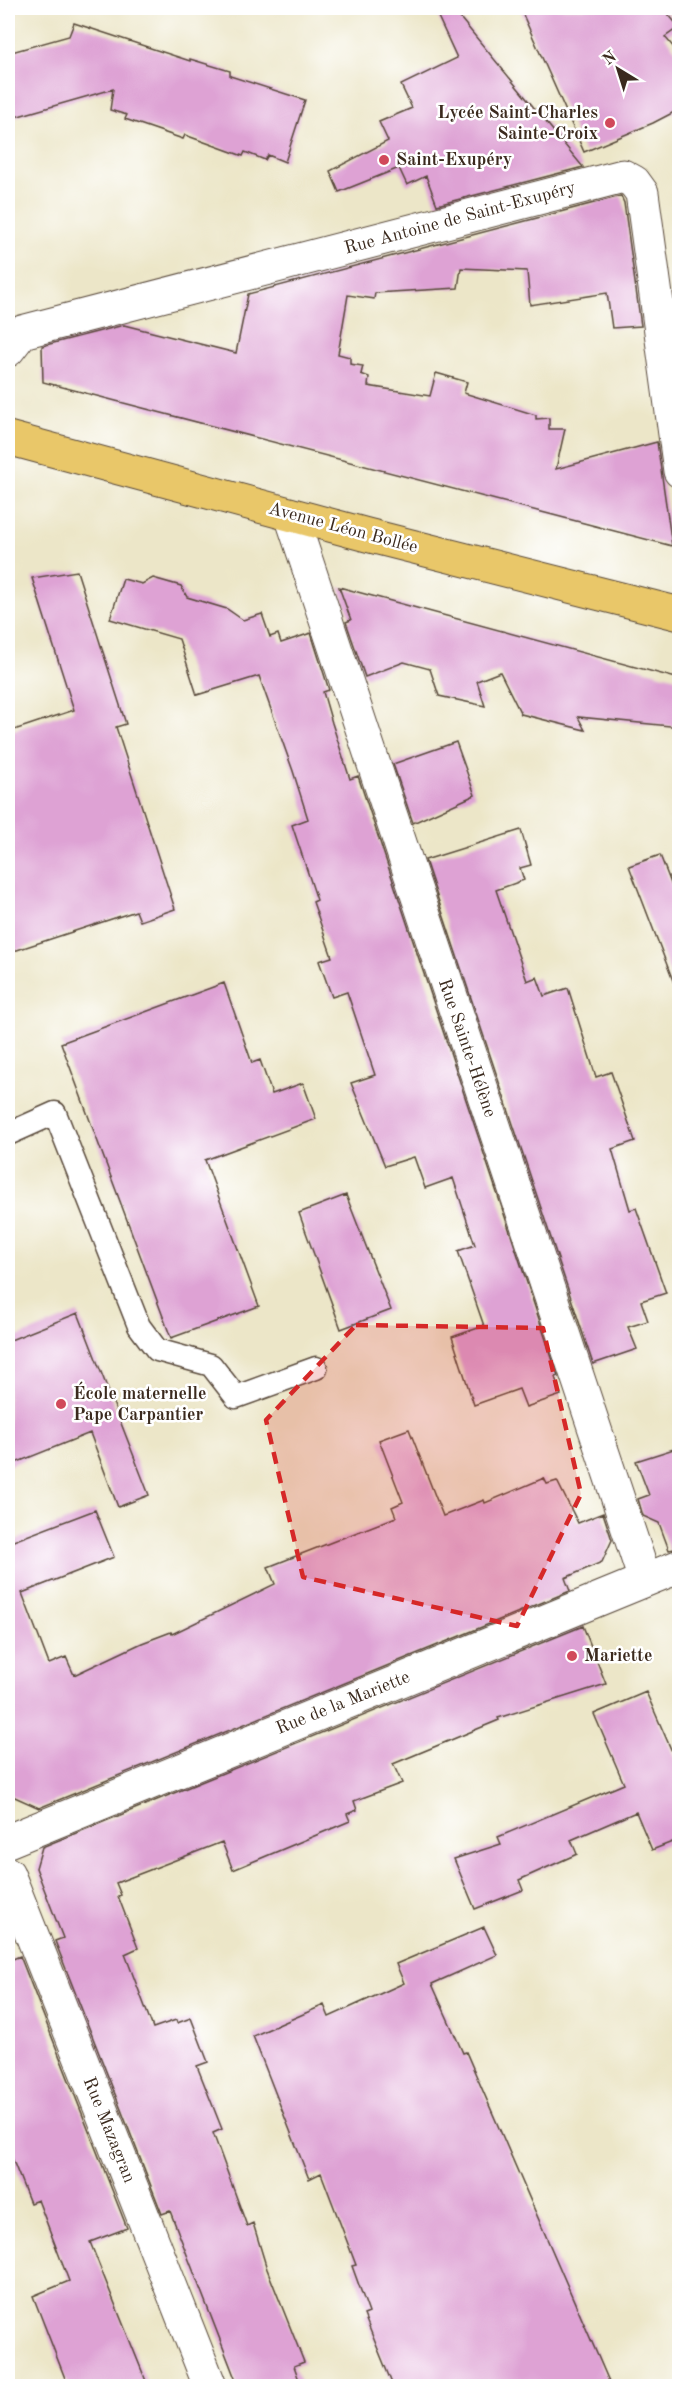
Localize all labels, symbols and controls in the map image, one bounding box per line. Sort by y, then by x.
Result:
north arrow [588,39,648,99]
text: N [600,48,620,69]
place label: Lycée Saint-Charles Sainte-Croix [437,104,598,143]
marker: Lycée Saint-Charles Sainte-Croix [603,116,617,130]
place label: Saint-Exupéry [396,151,512,169]
marker: Saint-Exupéry [377,153,391,167]
street label: Rue Antoine de Saint-Exupéry [342,178,578,258]
street label: Avenue Léon Bollée [266,499,420,557]
street label: Rue Sainte-Hélène [435,976,499,1120]
place label: École maternelle Pape Carpantier [73,1381,207,1424]
marker: École maternelle Pape Carpantier [54,1397,68,1411]
place label: Mariette [584,1647,652,1665]
marker: Mariette [565,1649,579,1663]
street label: Rue de la Mariette [273,1668,413,1738]
street label: Rue Mazagran [80,2075,138,2186]

